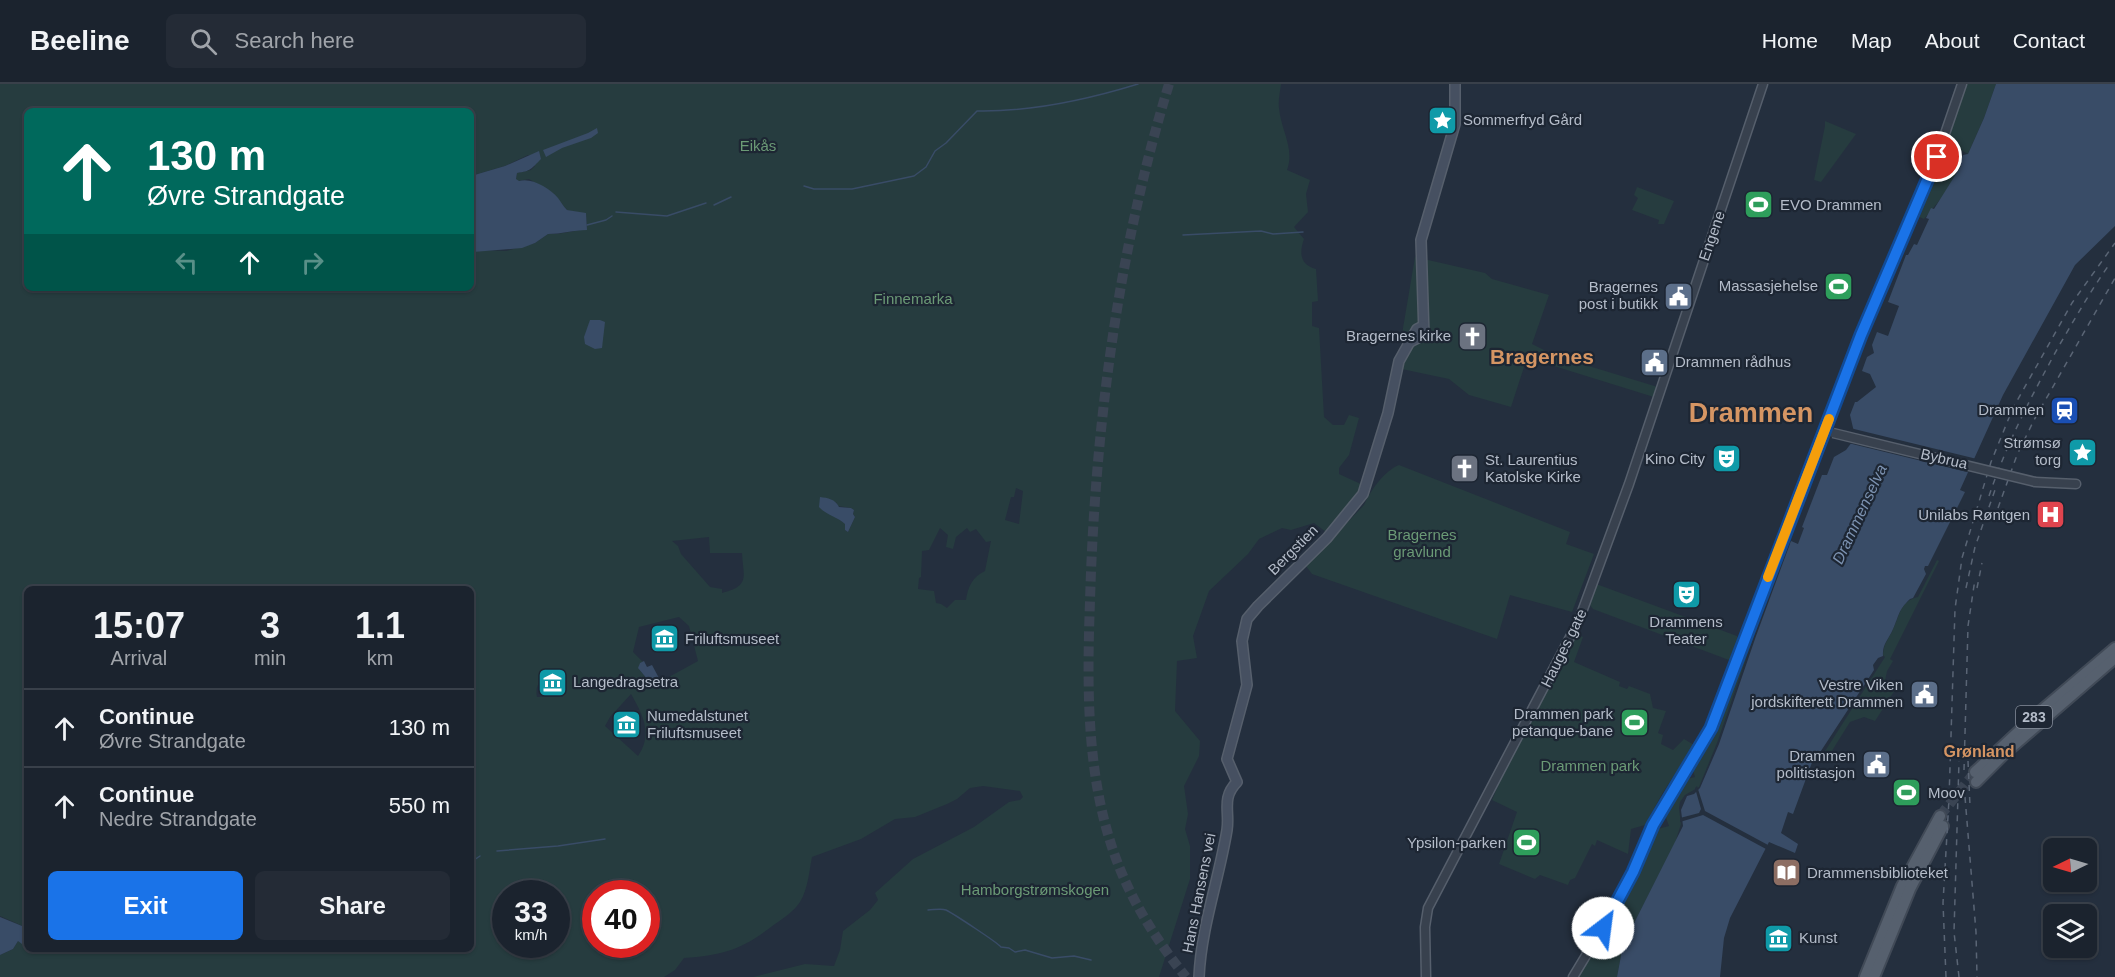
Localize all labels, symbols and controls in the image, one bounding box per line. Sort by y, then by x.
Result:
search box [166,14,586,68]
text: Beeline [30,25,130,56]
icon: search [187,25,220,58]
text: Search here [235,28,354,53]
text: Home [1762,29,1818,52]
text: Map [1851,29,1892,52]
text: About [1925,29,1980,52]
text: Contact [2013,29,2085,52]
place icon: Sommerfryd Gård [1426,104,1458,136]
place label: Sommerfryd Gård [1463,111,1582,128]
pin [1911,131,1962,182]
icon: ahead [48,132,126,210]
text: 130 m [147,132,266,179]
park label: Eikås [740,137,776,154]
icon: arrive [1920,140,1953,173]
text: Øvre Strandgate [147,181,345,211]
sports icon: EVO Drammen [1743,189,1775,221]
place label: EVO Drammen [1780,196,1882,213]
street label: Engene [1695,209,1728,263]
icon: left [170,246,203,279]
icon: ahead [233,246,266,279]
icon: right [296,246,329,279]
sports icon: Massasjehelse [1823,270,1855,302]
place label: Massasjehelse [1719,277,1818,294]
place label: Bragernes post i butikk [1579,278,1658,312]
public building icon: Bragernes post i butikk [1663,280,1695,312]
park label: Finnemarka [873,290,953,307]
church icon: Bragernes kirke [1456,320,1488,352]
place label: Bragernes kirke [1346,327,1451,344]
district label: Bragernes [1490,345,1594,368]
public building icon: Drammen rådhus [1638,346,1670,378]
place label: Drammen rådhus [1675,353,1791,370]
station icon: Drammen [2049,394,2081,426]
district label: Drammen [1689,398,1813,428]
place label: Drammen [1978,401,2044,418]
place label: Strømsø torg [2004,434,2061,468]
place icon: Strømsø torg [2066,436,2098,468]
theatre icon: Kino City [1710,443,1742,475]
street label: Bybrua [1919,445,1970,472]
place label: Kino City [1645,450,1705,467]
place label: St. Laurentius Katolske Kirke [1485,451,1581,485]
church icon: St. Laurentius Katolske Kirke [1448,453,1480,485]
water label: Drammenselva [1829,462,1890,567]
hospital icon: Unilabs Røntgen [2035,499,2067,531]
place label: Unilabs Røntgen [1918,506,2030,523]
street label: Bergstien [1264,521,1321,578]
park label: Bragernes gravlund [1387,526,1457,560]
theatre icon: Drammens Teater [1670,579,1702,611]
text: 15:07 [93,605,185,646]
text: 3 [260,605,280,646]
text: 1.1 [355,605,405,646]
street label: Hauges gate [1537,606,1590,690]
place label: Drammens Teater [1649,613,1723,647]
museum icon: Friluftsmuseet [648,623,680,655]
place label: Friluftsmuseet [685,630,780,647]
text: Arrival [111,647,167,669]
text: min [254,647,286,669]
text: km [367,647,393,669]
museum icon: Langedragsetra [536,666,568,698]
place label: Langedragsetra [573,673,679,690]
place label: Vestre Viken jordskifterett Drammen [1750,676,1903,710]
public building icon: Vestre Viken jordskifterett Drammen [1908,678,1940,710]
text: Continue [99,704,194,729]
place label: Drammen park petanque-bane [1512,705,1613,739]
road number: 283 [2016,706,2052,728]
place label: Numedalstunet Friluftsmuseet [647,707,749,741]
sports icon: Drammen park petanque-bane [1618,707,1650,739]
museum icon: Numedalstunet Friluftsmuseet [610,709,642,741]
icon: ahead [48,712,81,745]
text: 130 m [389,715,450,740]
text: Øvre Strandgate [99,730,246,752]
district label: Grønland [1943,743,2015,760]
place label: Drammen politistasjon [1777,747,1855,781]
public building icon: Drammen politistasjon [1860,749,1892,781]
park label: Drammen park [1540,757,1640,774]
sports icon: Moov [1891,777,1923,809]
text: Continue [99,782,194,807]
place label: Moov [1928,784,1965,801]
icon: ahead [48,790,81,823]
text: 550 m [389,793,450,818]
text: Nedre Strandgate [99,808,257,830]
sports icon: Ypsilon-parken [1511,827,1543,859]
street label: Hans Hansens vei [1179,832,1218,954]
place label: Ypsilon-parken [1407,834,1506,851]
north arrow [2043,838,2097,892]
map controls [2043,838,2097,958]
library icon: Drammensbiblioteket [1770,857,1802,889]
place label: Drammensbiblioteket [1807,864,1949,881]
button: Exit [48,871,243,940]
button: Share [255,871,450,940]
speed limit sign: 40 [582,880,660,958]
park label: Hamborgstrømskogen [961,881,1109,898]
text: 33 [514,895,548,928]
position arrow [1571,896,1635,960]
button: layers [2043,904,2097,958]
museum icon: Kunst [1762,922,1794,954]
text: km/h [515,926,547,943]
place label: Kunst [1799,929,1838,946]

